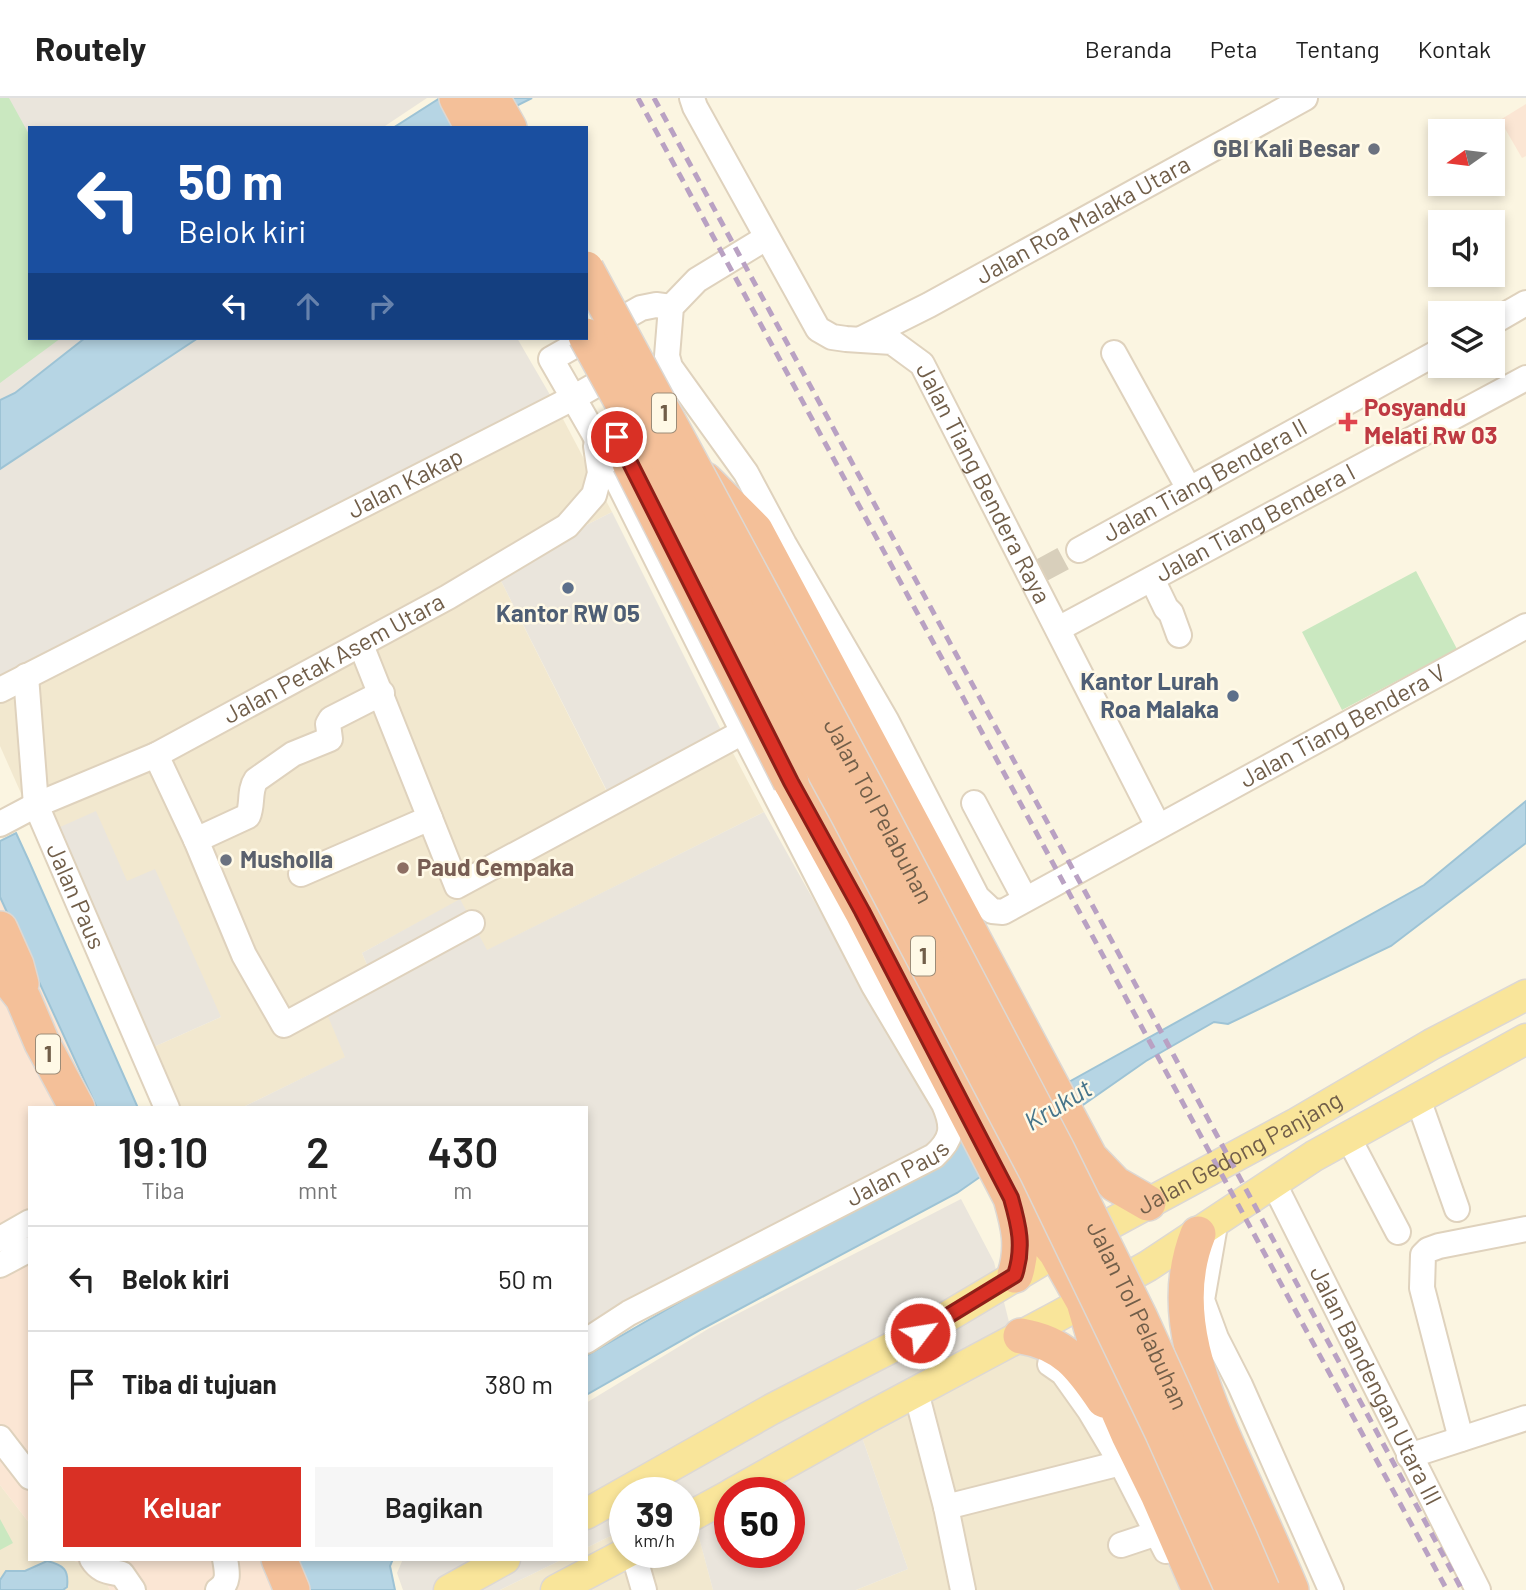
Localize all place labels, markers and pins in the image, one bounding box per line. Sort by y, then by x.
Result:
place label: GBI Kali Besar [1213,133,1360,162]
marker: GBI Kali Besar [1366,141,1382,157]
place label: Posyandu Melati Rw 03 [1364,392,1498,449]
pin [587,407,647,467]
marker: Posyandu Melati Rw 03 [1338,412,1358,432]
marker: Kantor RW 05 [560,580,576,596]
place label: Kantor RW 05 [496,598,640,627]
place label: Kantor Lurah Roa Malaka [1080,666,1219,723]
marker: Kantor Lurah Roa Malaka [1225,688,1241,704]
place label: Musholla [240,844,333,873]
marker: Musholla [218,852,234,868]
place label: Paud Cempaka [417,852,574,881]
marker: Paud Cempaka [395,860,411,876]

